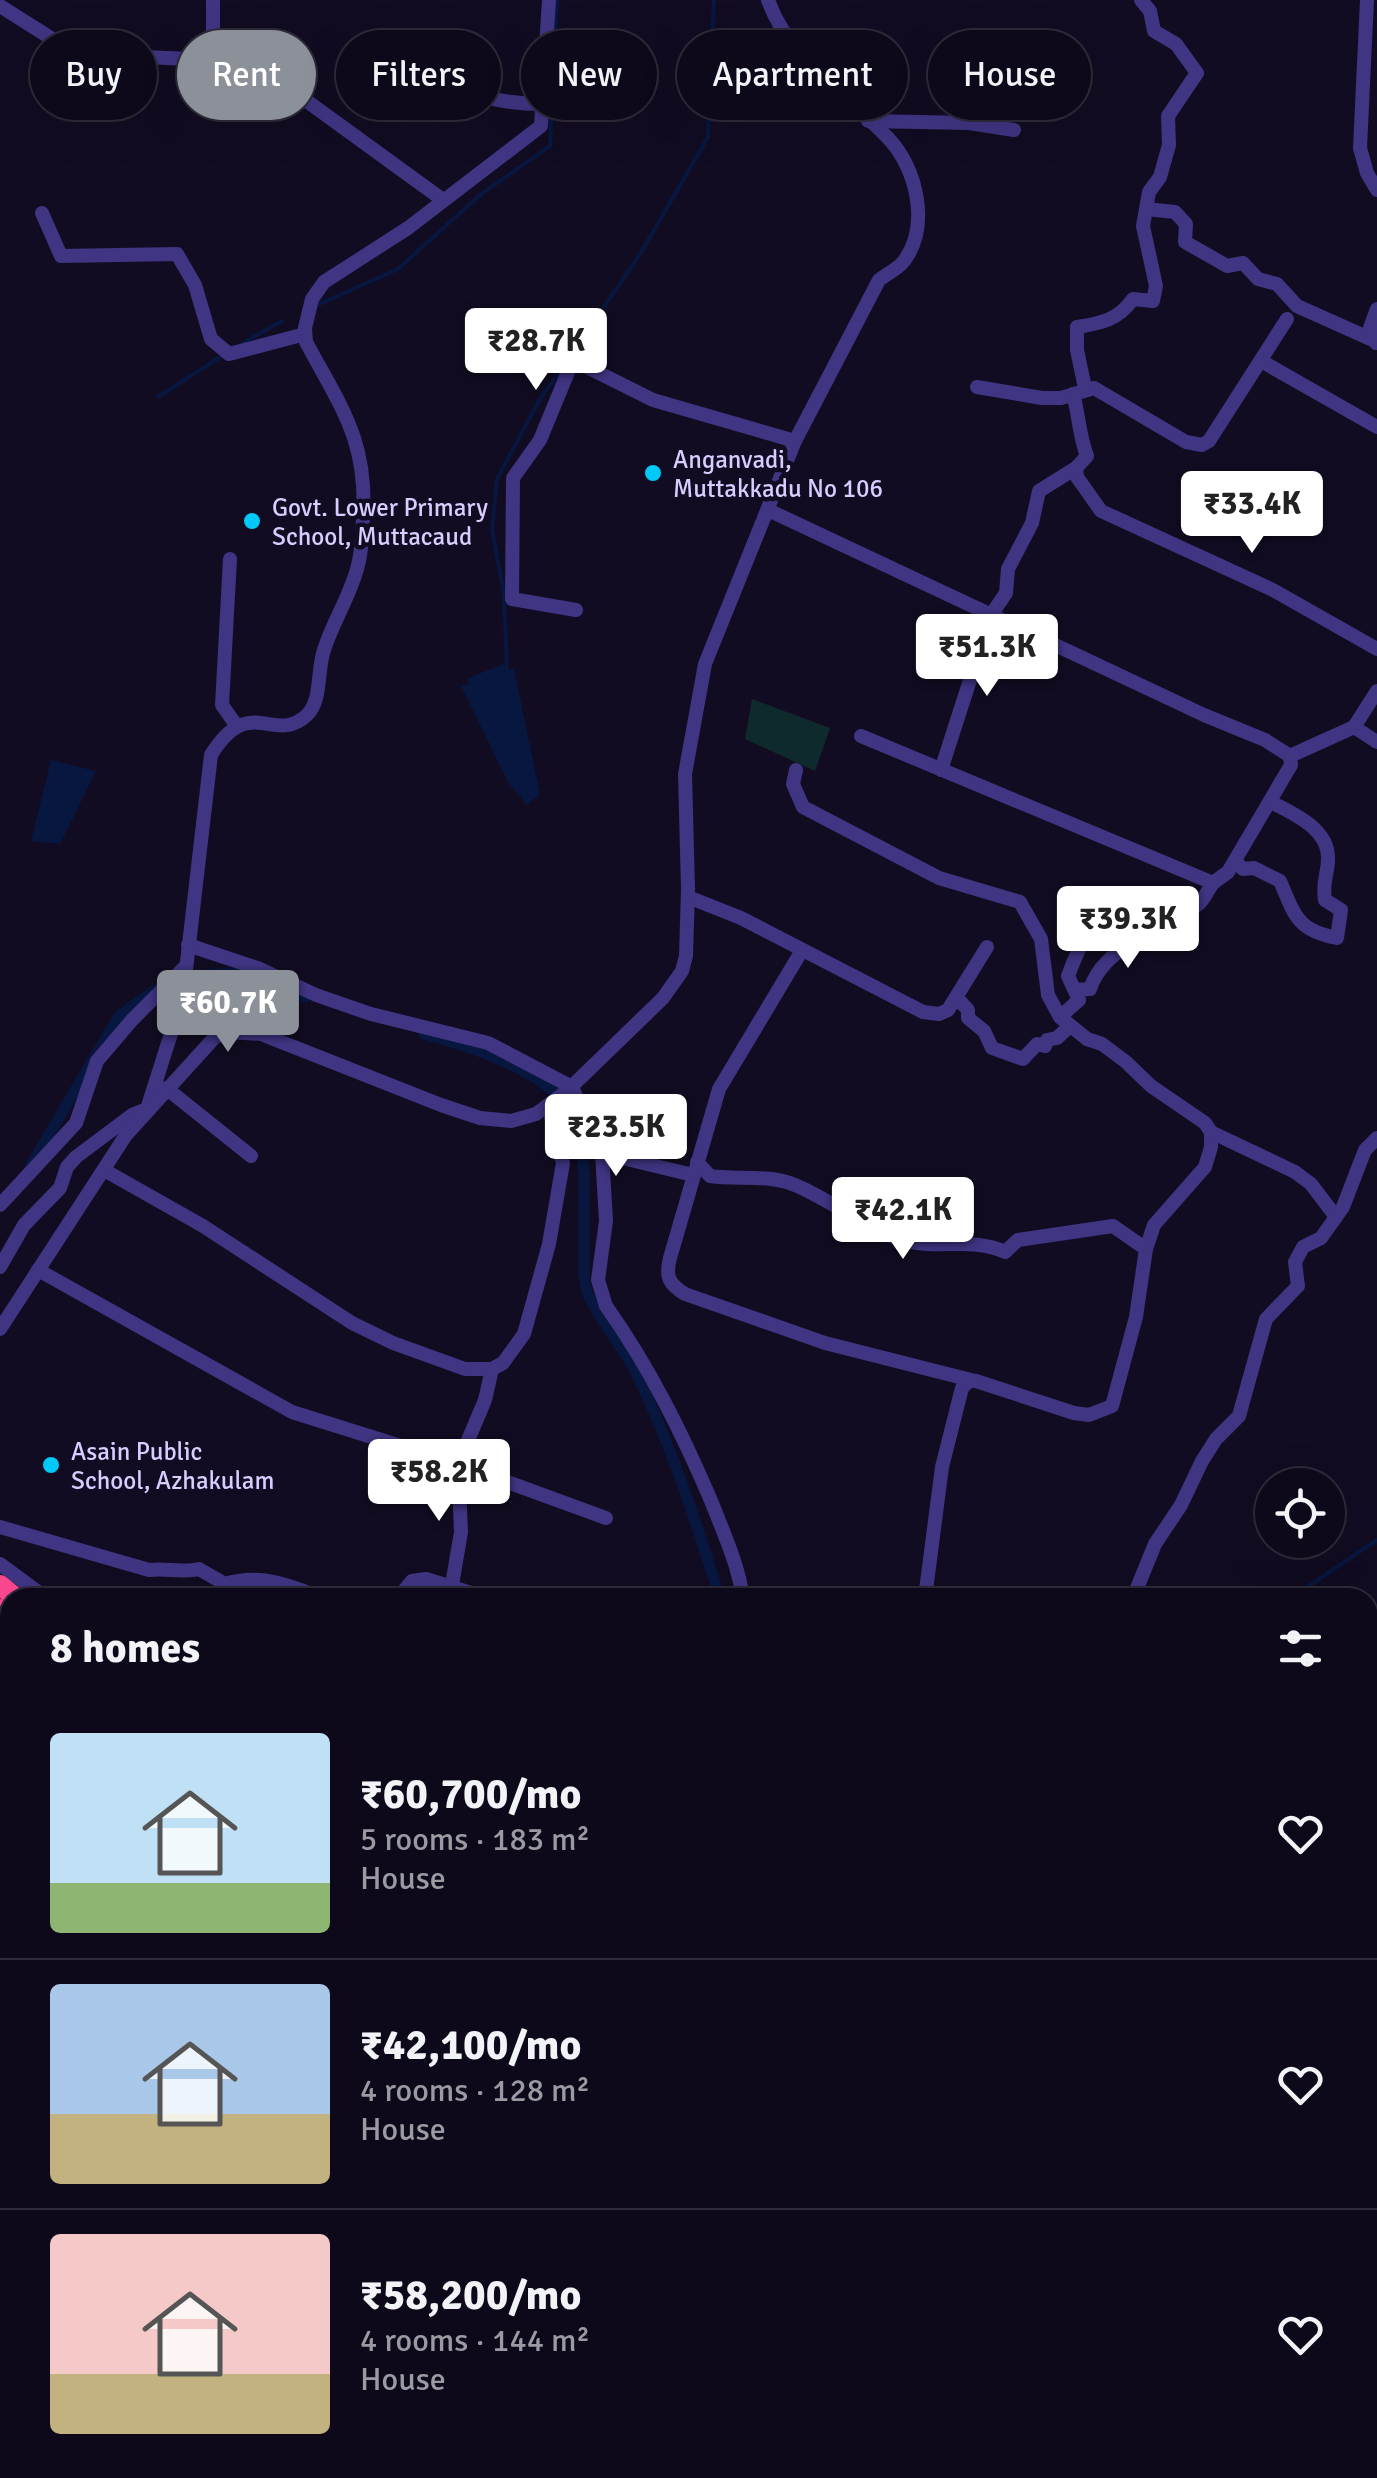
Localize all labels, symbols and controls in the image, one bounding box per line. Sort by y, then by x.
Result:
chip: Buy [30,30,157,120]
chip: Rent [177,30,316,120]
chip: Filters [336,30,501,120]
chip: New [521,30,657,120]
chip: Apartment [677,30,908,120]
chip: House [928,30,1091,120]
pin: ₹28.7K [455,308,617,393]
text: ₹28.7K [487,321,585,360]
place label: Anganvadi, Muttakkadu No 106 [673,444,883,504]
marker: Anganvadi, Muttakkadu No 106 [642,462,664,484]
pin: ₹33.4K [1171,471,1333,556]
text: ₹33.4K [1203,484,1301,523]
place label: Govt. Lower Primary School, Muttacaud [272,492,488,552]
marker: Govt. Lower Primary School, Muttacaud [241,510,263,532]
pin: ₹51.3K [906,614,1068,699]
text: ₹51.3K [938,627,1036,666]
pin: ₹39.3K [1047,886,1209,971]
text: ₹39.3K [1079,899,1177,938]
pin: ₹60.7K [147,970,309,1055]
text: ₹60.7K [179,983,277,1022]
pin: ₹23.5K [535,1094,697,1179]
text: ₹23.5K [567,1107,665,1146]
pin: ₹42.1K [822,1177,984,1262]
text: ₹42.1K [854,1190,952,1229]
place label: Asain Public School, Azhakulam [71,1436,274,1496]
pin: ₹58.2K [358,1439,520,1524]
text: ₹58.2K [390,1452,488,1491]
marker: Asain Public School, Azhakulam [40,1454,62,1476]
map controls [1255,1468,1345,1558]
button: locate [1255,1468,1345,1558]
icon: filters [1273,1621,1328,1676]
text: 8 homes [50,1623,200,1674]
text: ₹60,700/mo [360,1769,581,1820]
icon: home [130,1773,250,1893]
icon: heart [1273,1806,1328,1861]
text: 5 rooms · 183 m² [360,1820,590,1859]
text: House [360,1859,446,1898]
text: ₹42,100/mo [360,2020,581,2071]
icon: home [130,2024,250,2144]
icon: heart [1273,2057,1328,2112]
text: 4 rooms · 128 m² [360,2071,590,2110]
text: House [360,2110,446,2149]
text: ₹58,200/mo [360,2270,581,2321]
icon: home [130,2274,250,2394]
icon: heart [1273,2307,1328,2362]
text: 4 rooms · 144 m² [360,2321,590,2360]
text: House [360,2360,446,2399]

